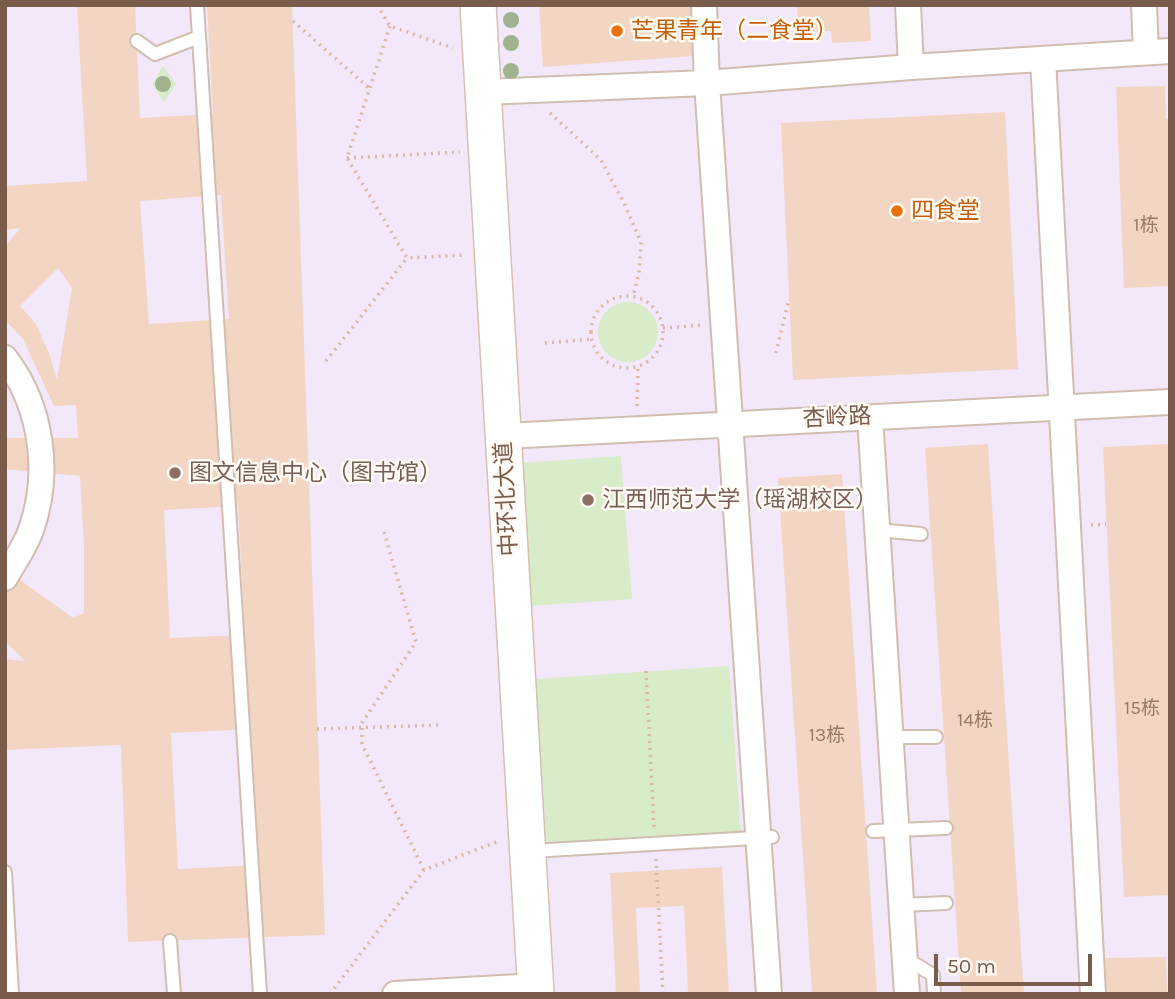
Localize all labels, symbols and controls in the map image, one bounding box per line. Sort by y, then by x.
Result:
place label: 芒果青年（二食堂） [631,17,838,45]
marker: 芒果青年（二食堂） [609,23,625,39]
place label: 四食堂 [911,197,980,225]
marker: 四食堂 [889,203,905,219]
house number: 1栋 [1133,215,1159,237]
street label: 杏岭路 [802,402,872,434]
street label: 中环北大道 [490,441,524,557]
place label: 图文信息中心（图书馆） [189,459,442,487]
marker: 图文信息中心（图书馆） [167,465,183,481]
place label: 江西师范大学（瑶湖校区） [602,486,878,514]
marker: 江西师范大学（瑶湖校区） [580,492,596,508]
house number: 15栋 [1124,698,1160,720]
house number: 14栋 [957,710,993,732]
house number: 13栋 [809,725,845,747]
scale bar [937,940,1094,984]
text: 50 m [947,954,996,978]

